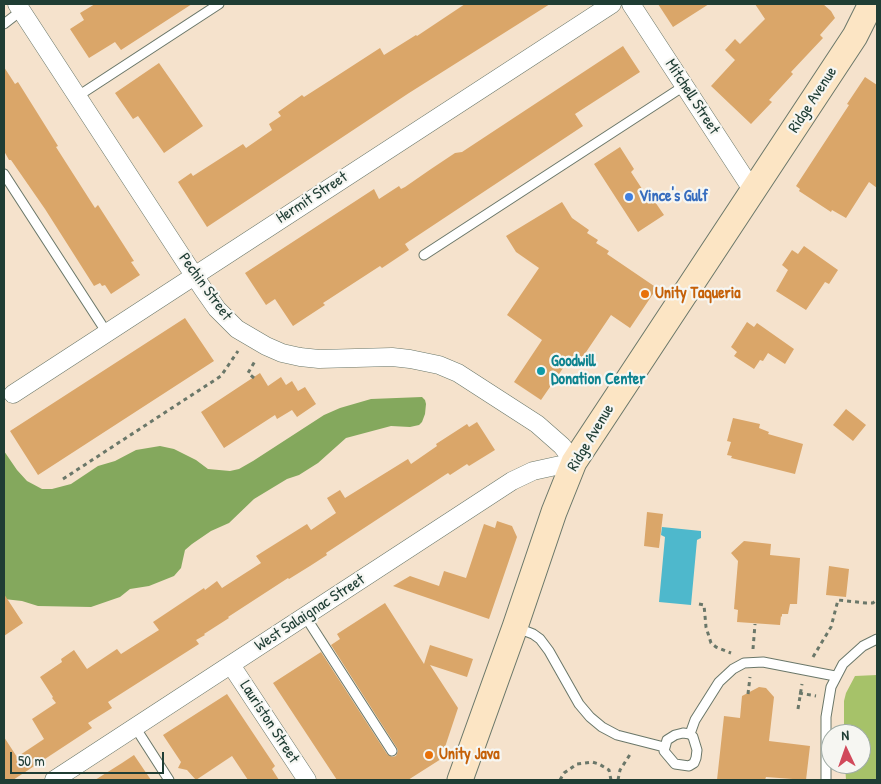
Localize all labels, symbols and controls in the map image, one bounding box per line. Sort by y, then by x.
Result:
street label: Mitchell Street [661,56,723,138]
street label: Ridge Avenue [785,63,841,137]
street label: Hermit Street [273,168,351,228]
place label: Vince's Gulf [639,187,708,207]
marker: Vince's Gulf [623,191,635,203]
street label: Pechin Street [174,250,236,324]
place label: Unity Taqueria [655,284,741,304]
marker: Unity Taqueria [639,288,651,300]
place label: Goodwill Donation Center [551,352,645,390]
marker: Goodwill Donation Center [535,365,547,377]
street label: Ridge Avenue [564,401,618,475]
street label: West Salaignac Street [251,570,369,656]
street label: Lauriston Street [235,677,303,767]
north arrow [821,724,871,774]
text: N [841,725,849,744]
scale bar [12,742,166,774]
place label: Unity Java [439,745,499,765]
marker: Unity Java [423,749,435,761]
text: 50 m [18,750,45,771]

